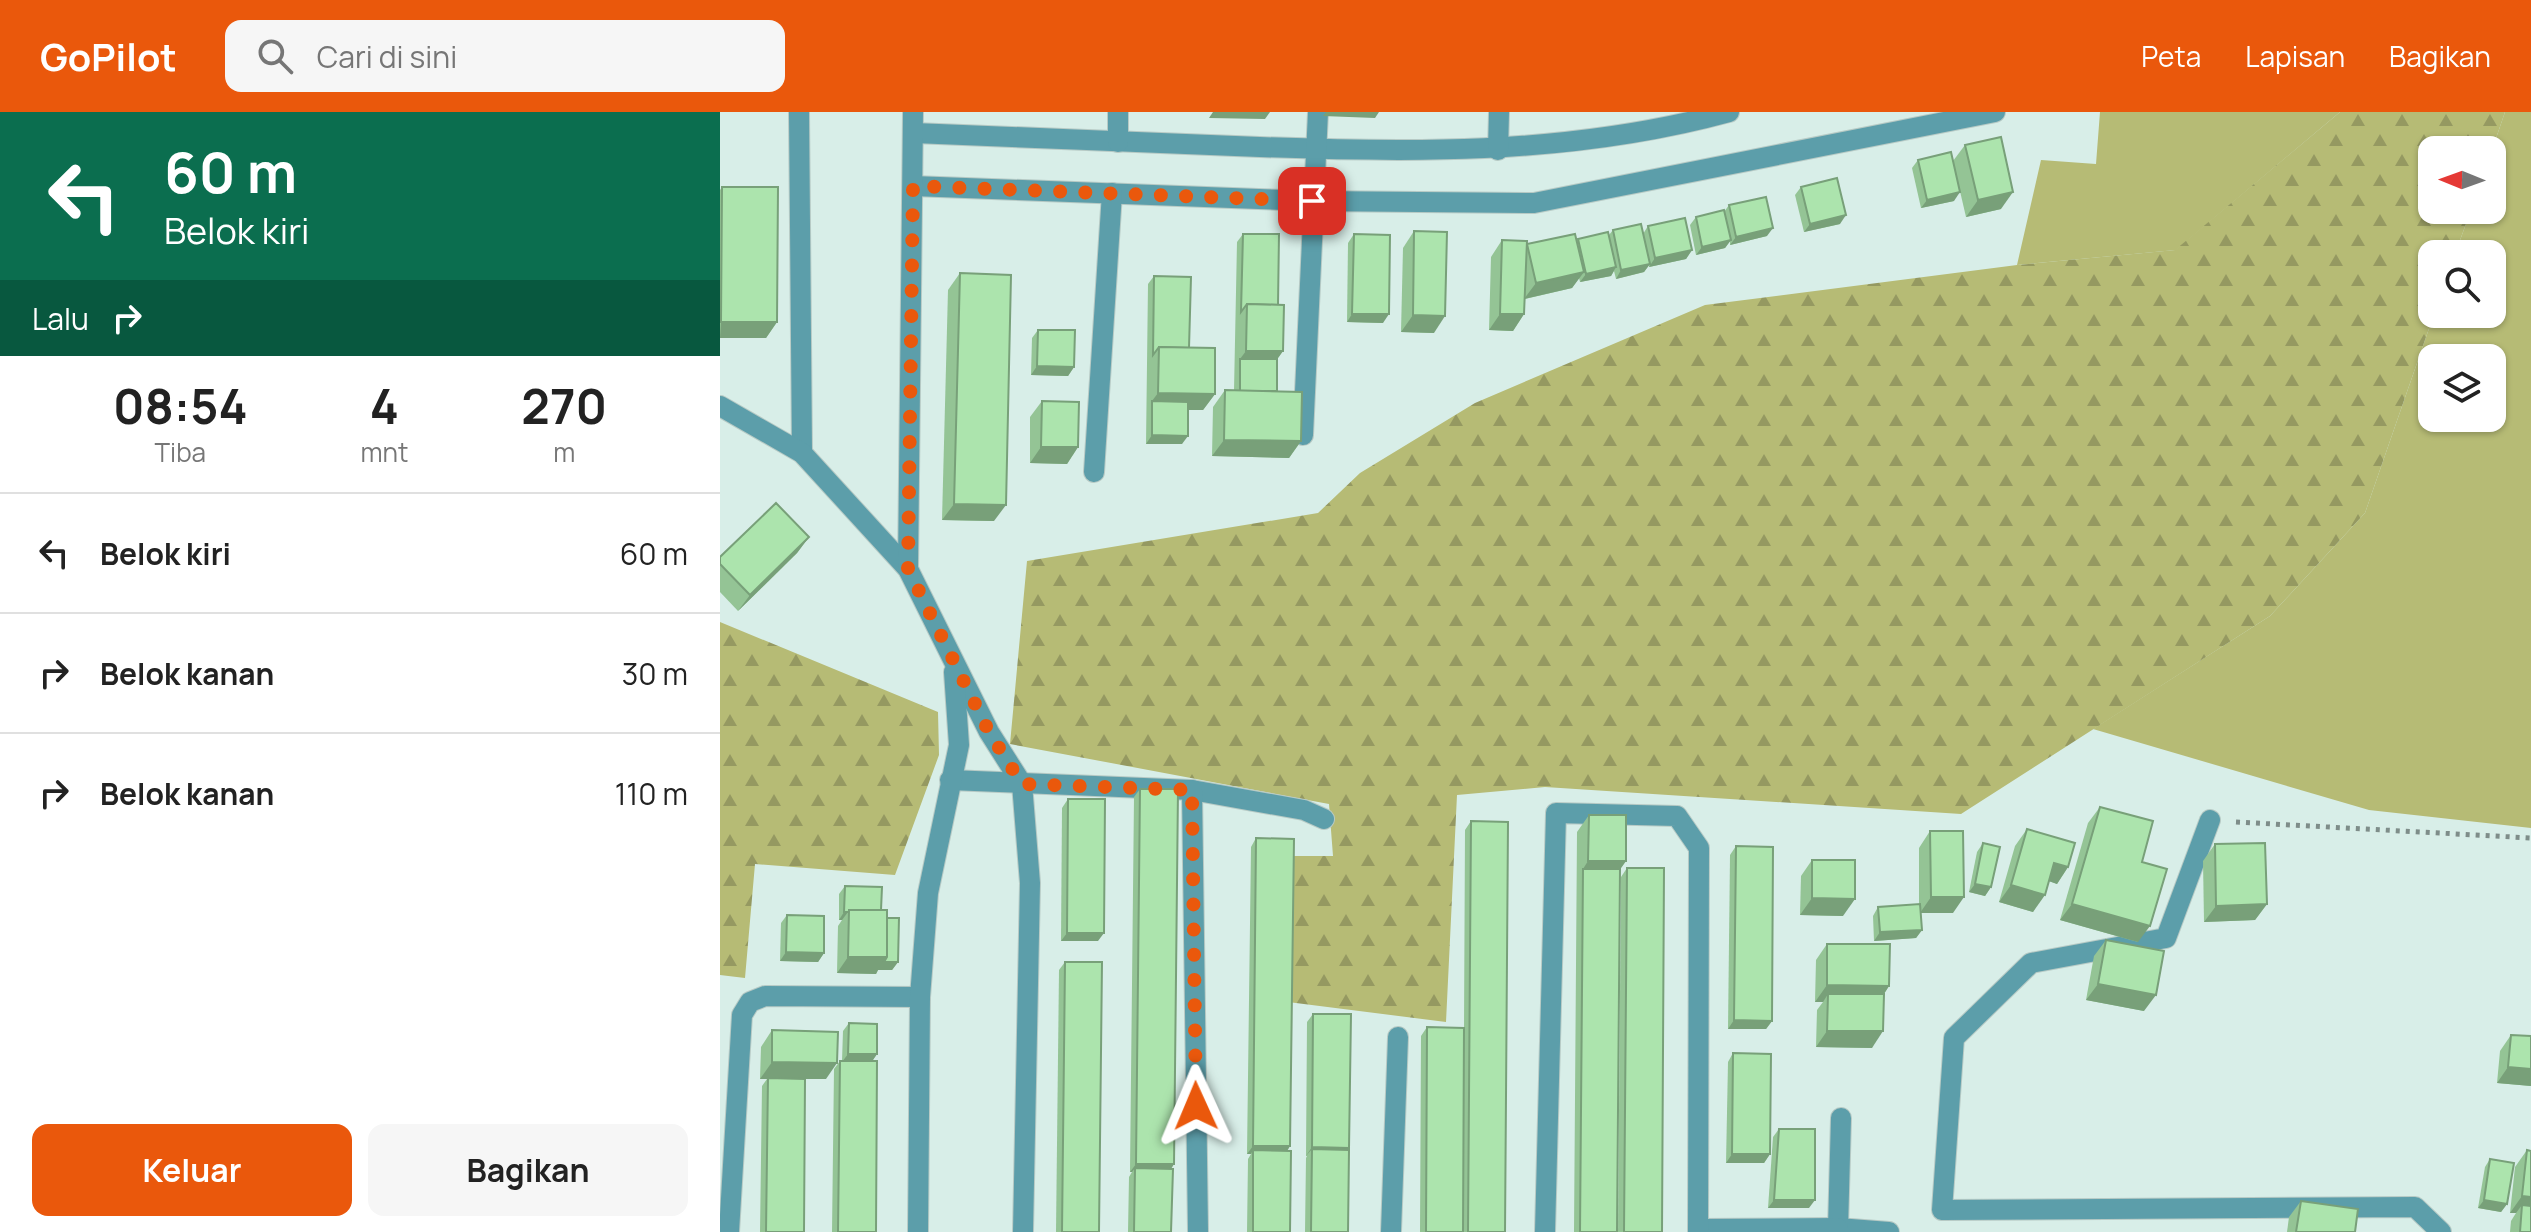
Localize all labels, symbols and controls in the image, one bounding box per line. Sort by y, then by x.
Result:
search box [225,20,785,92]
text: GoPilot [40,30,177,82]
icon: search [253,34,297,78]
text: Cari di sini [317,36,457,77]
text: Peta [2141,37,2201,75]
text: Lapisan [2245,37,2345,75]
text: Bagikan [2389,37,2491,75]
text: 60 m [164,133,297,210]
north arrow [2418,136,2506,224]
map controls [2418,136,2506,432]
icon: left [32,144,136,248]
pin [1278,167,1346,235]
icon: arrive [1290,179,1334,223]
text: Belok kiri [164,206,310,255]
button: search [2418,240,2506,328]
icon: right [105,296,149,340]
text: Lalu [32,298,89,339]
button: layers [2418,344,2506,432]
text: 08:54 [113,373,248,438]
text: 4 [370,373,399,438]
text: 270 [521,373,607,438]
text: Tiba [155,434,206,470]
text: mnt [361,434,408,470]
text: m [553,434,575,470]
icon: left [32,531,76,575]
text: Belok kiri [100,533,231,574]
text: 60 m [620,533,688,574]
icon: right [32,651,76,695]
text: Belok kanan [100,653,274,694]
text: 30 m [622,653,688,694]
icon: right [32,771,76,815]
text: Belok kanan [100,773,274,814]
text: 110 m [615,773,688,814]
position arrow [1154,1064,1238,1148]
button: Keluar [32,1124,352,1216]
button: Bagikan [368,1124,688,1216]

